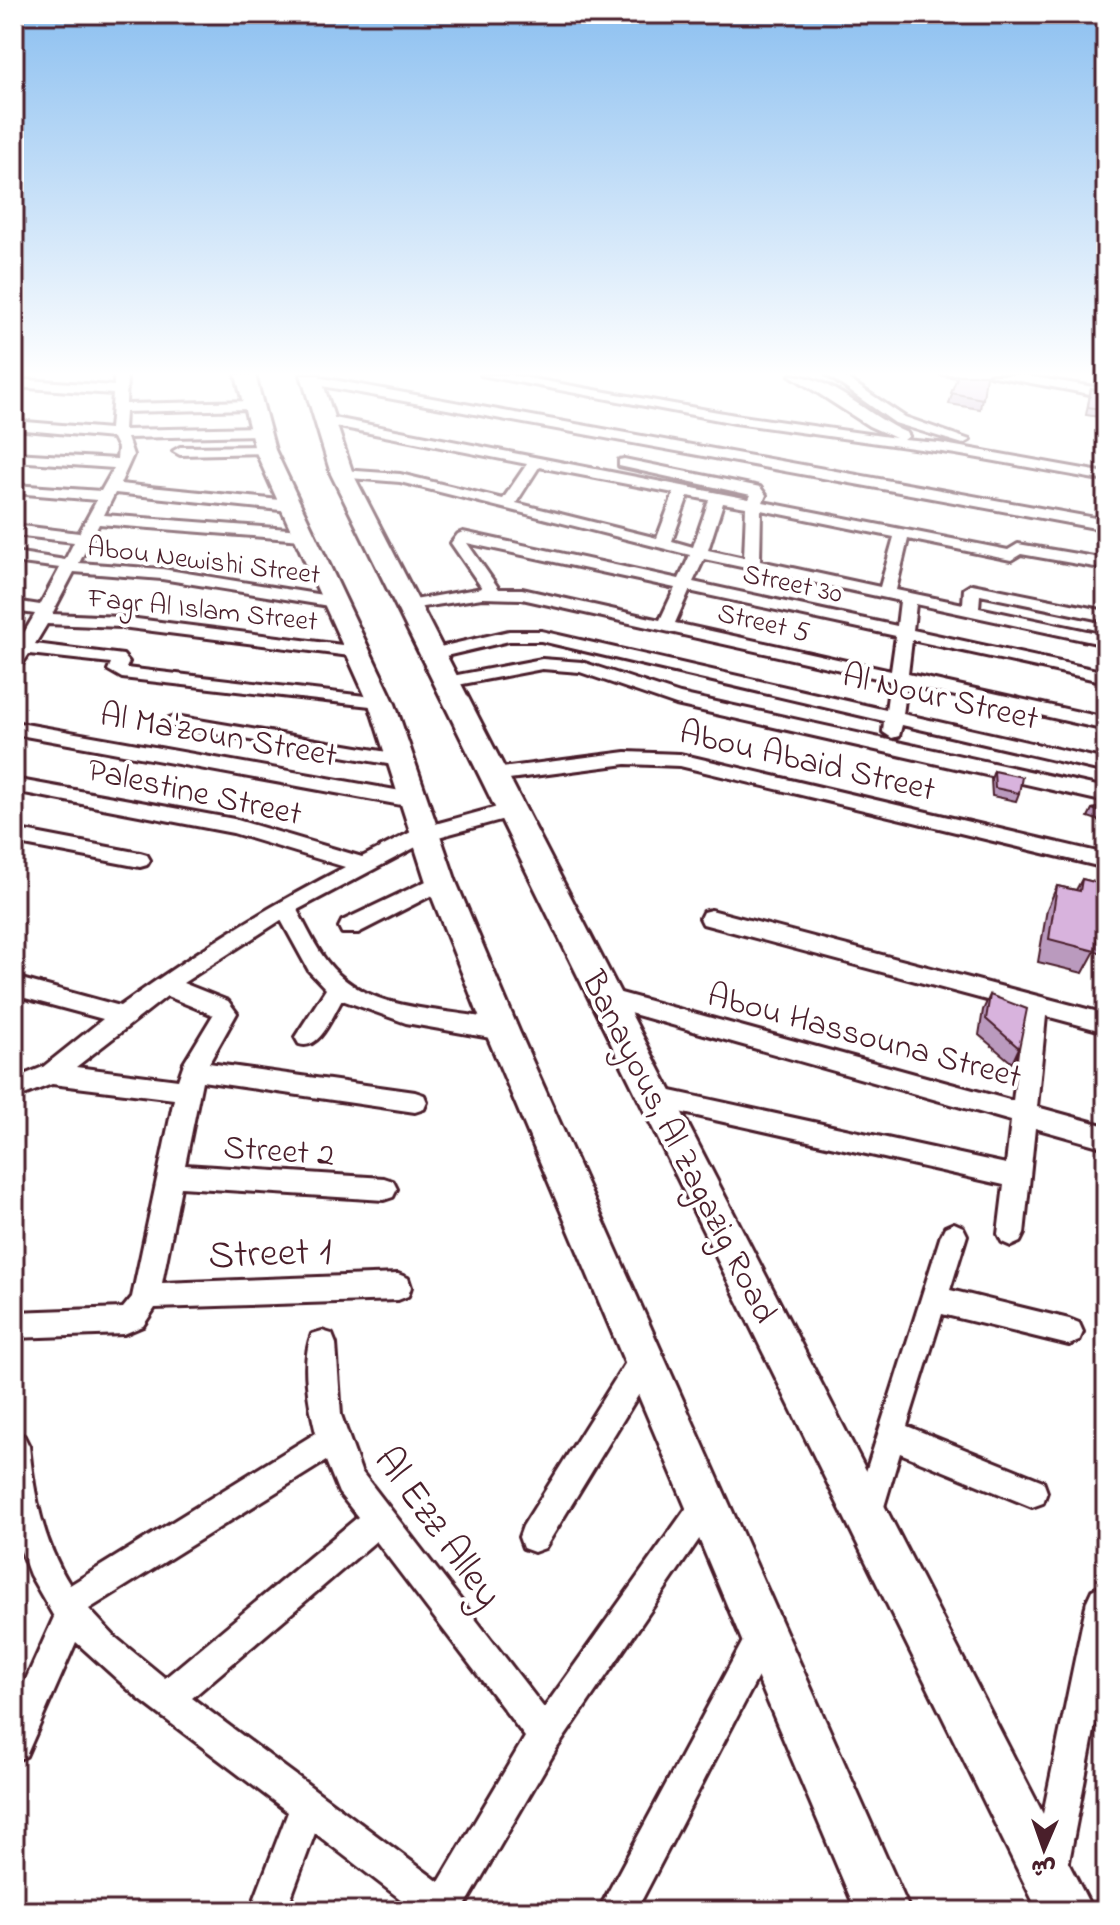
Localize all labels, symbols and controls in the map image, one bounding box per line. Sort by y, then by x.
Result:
street label: Abou Newishi Street [85,528,322,597]
street label: Street 30 [738,555,846,616]
street label: Fagr Al Islam Street [85,579,319,644]
street label: Street 5 [713,594,813,655]
street label: Al Nour Street [837,652,1043,746]
street label: Al Ma'zoun Street [96,691,341,782]
street label: Abou Abaid Street [674,709,940,817]
street label: Palestine Street [82,747,306,841]
street label: Banayous, Al Zagazig Road [566,962,788,1333]
street label: Abou Hassouna Street [701,972,1027,1104]
street label: Street 2 [222,1124,336,1182]
street label: Street 1 [207,1224,333,1287]
street label: Al Ezz Alley [357,1436,515,1622]
north arrow [1004,1809,1084,1889]
text: ش [1031,1850,1056,1882]

